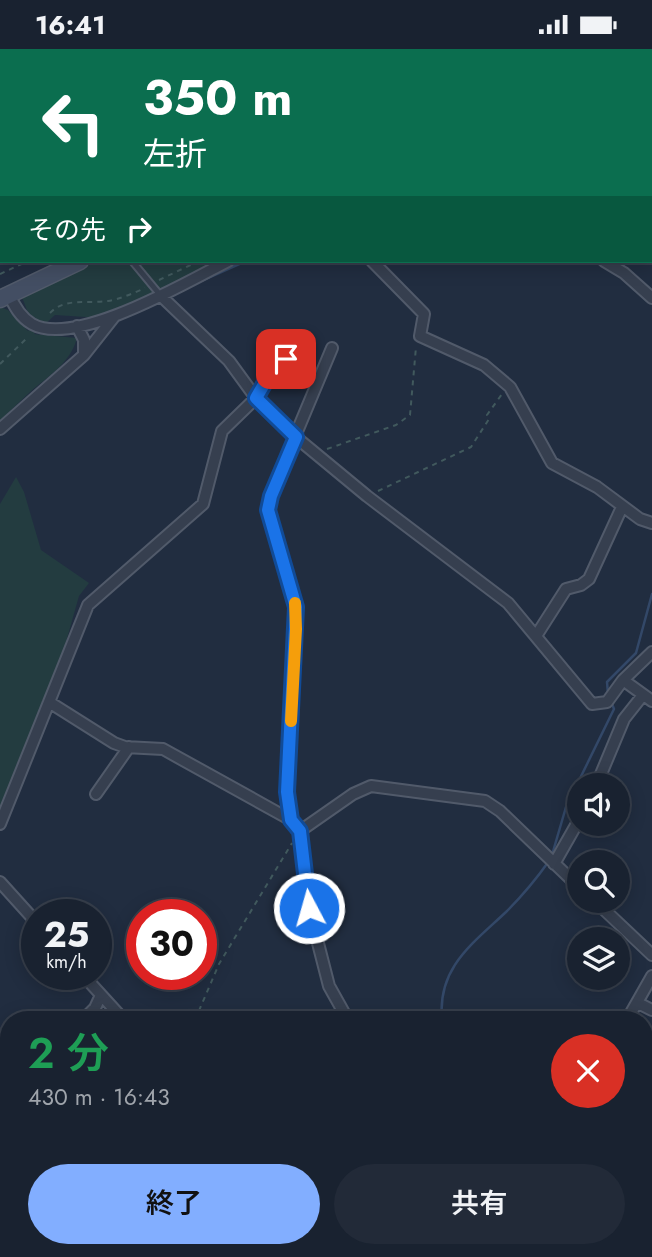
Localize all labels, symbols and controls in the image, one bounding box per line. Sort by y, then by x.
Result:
text: 16:41 [35,6,105,44]
text: 350 m [143,63,292,133]
icon: left [28,77,119,168]
text: 左折 [143,131,207,177]
icon: right [120,210,158,248]
text: その先 [28,211,106,249]
pin [256,329,316,389]
icon: arrive [267,340,305,378]
map controls [567,773,630,990]
button: sound [567,773,630,836]
button: search [567,850,630,913]
position arrow [272,871,346,945]
speed limit sign: 30 [126,899,217,990]
text: 25 [44,910,89,960]
button: layers [567,927,630,990]
text: km/h [46,949,87,975]
text: 2 分 [28,1023,109,1084]
button: close [551,1034,625,1108]
text: 430 m · 16:43 [28,1080,170,1114]
button: 終了 [28,1164,320,1244]
button: 共有 [334,1164,625,1244]

